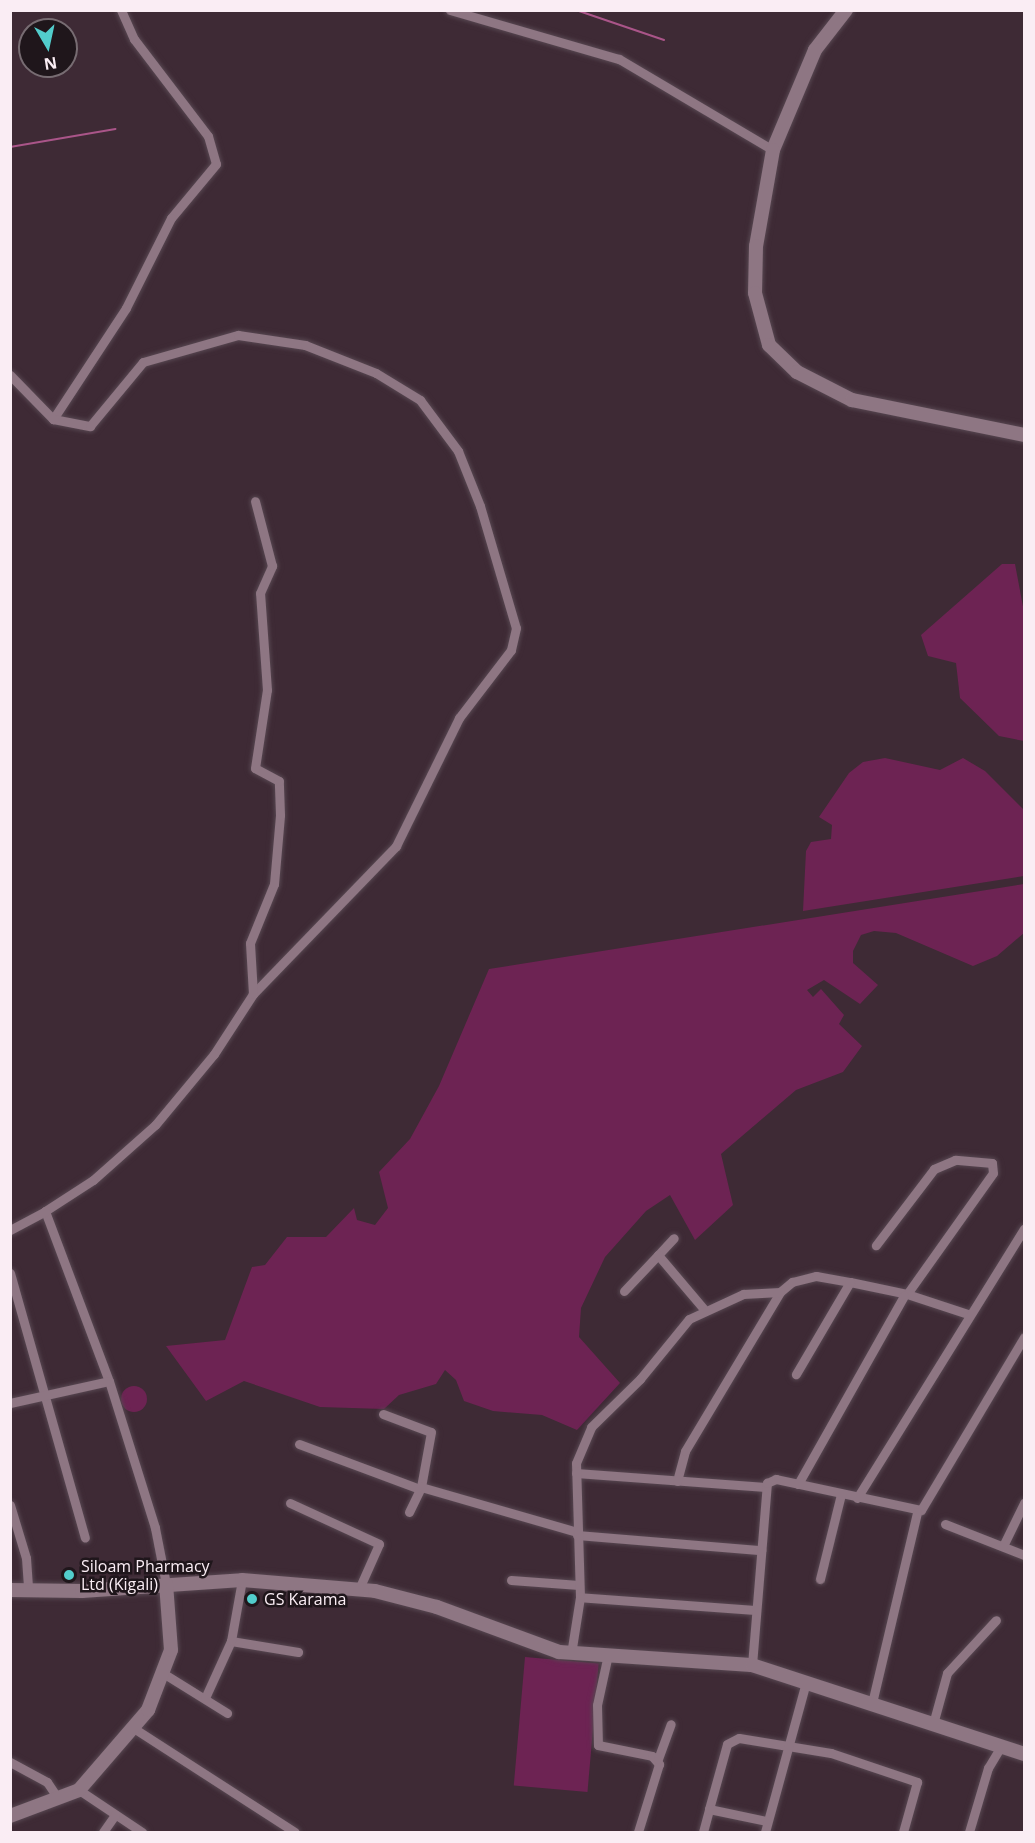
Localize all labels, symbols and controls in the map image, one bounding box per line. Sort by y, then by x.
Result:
north arrow [18,18,78,78]
text: N [42,52,59,76]
place label: Siloam Pharmacy Ltd (Kigali) [81,1556,210,1594]
marker: Siloam Pharmacy Ltd (Kigali) [62,1568,76,1582]
place label: GS Karama [264,1589,346,1609]
marker: GS Karama [245,1592,259,1606]

